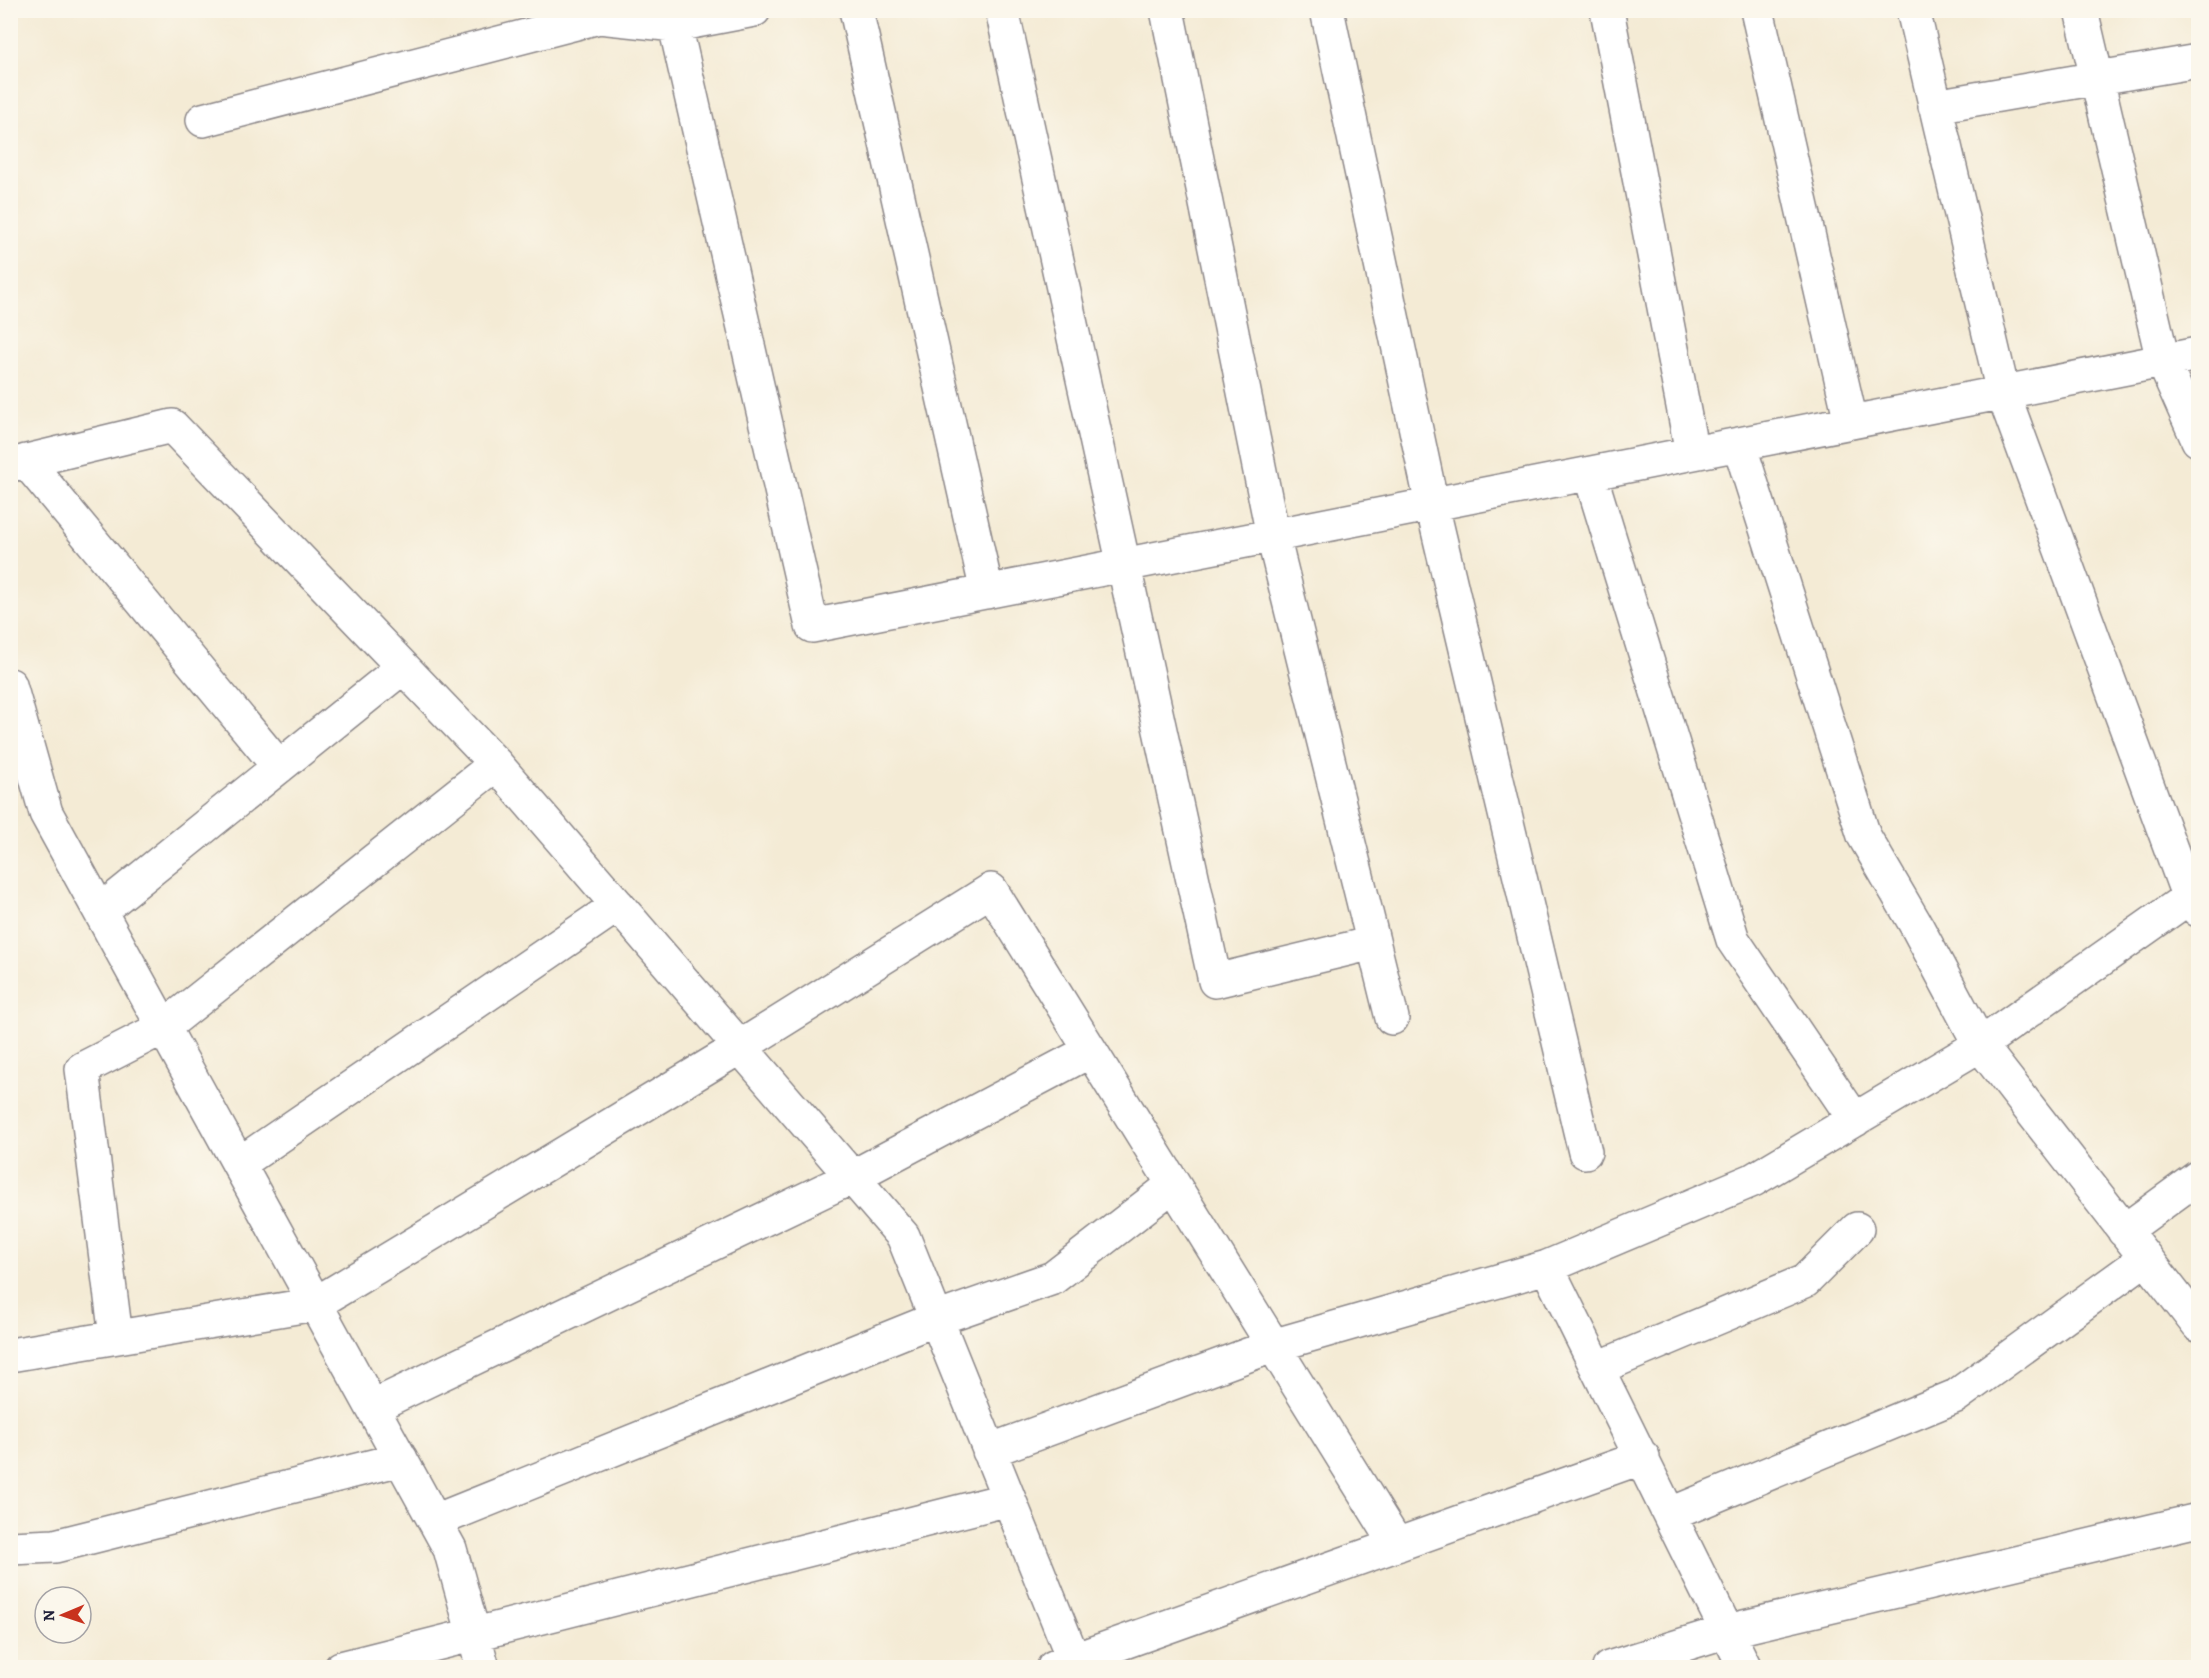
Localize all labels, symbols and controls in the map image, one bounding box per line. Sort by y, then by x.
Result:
north arrow [33,1585,93,1645]
text: N [38,1609,60,1622]

